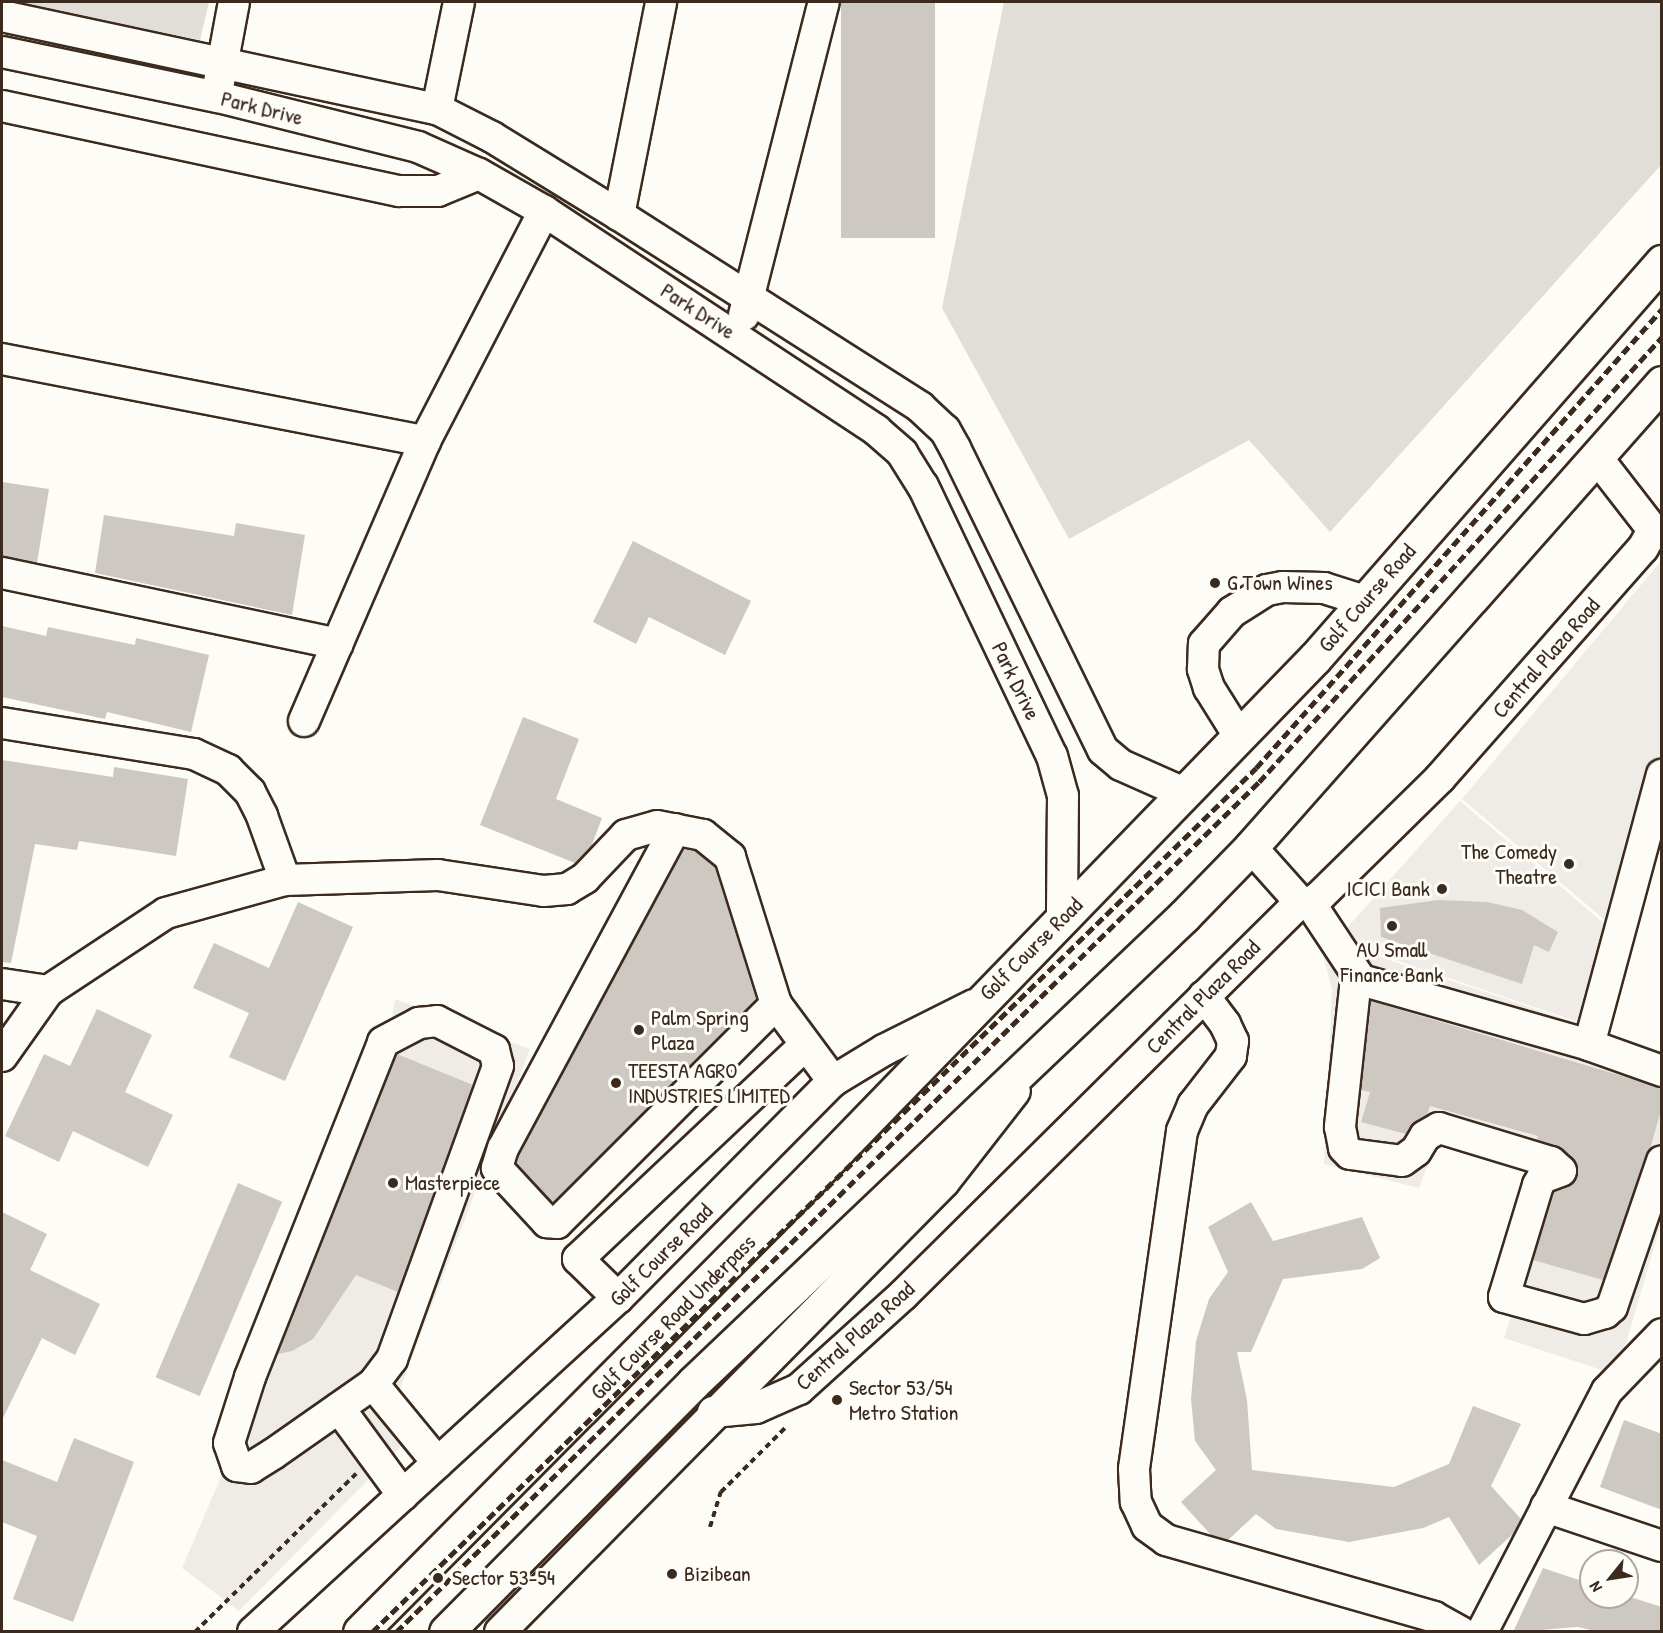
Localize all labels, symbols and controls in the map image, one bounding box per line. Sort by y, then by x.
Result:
street label: Park Drive [218,85,306,131]
street label: Park Drive [656,277,740,345]
street label: Golf Course Road [1313,538,1421,658]
place label: G Town Wines [1227,570,1333,596]
marker: G Town Wines [1208,576,1222,590]
street label: Central Plaza Road [1487,593,1605,723]
street label: Park Drive [986,638,1046,724]
place label: The Comedy Theatre [1461,838,1557,890]
marker: The Comedy Theatre [1562,857,1576,871]
place label: ICICI Bank [1346,876,1430,902]
marker: ICICI Bank [1435,882,1449,896]
street label: Golf Course Road [974,892,1088,1006]
marker: AU Small Finance Bank [1385,919,1399,933]
street label: Central Plaza Road [1140,934,1266,1060]
place label: AU Small Finance Bank [1341,936,1443,987]
place label: Palm Spring Plaza [651,1004,749,1056]
marker: Palm Spring Plaza [632,1023,646,1037]
place label: TEESTA AGRO INDUSTRIES LIMITED [628,1057,790,1108]
marker: TEESTA AGRO INDUSTRIES LIMITED [609,1076,623,1090]
place label: Masterpiece [405,1170,500,1196]
marker: Masterpiece [386,1176,400,1190]
street label: Golf Course Road [604,1198,718,1312]
street label: Golf Course Road Underpass [585,1229,761,1405]
street label: Central Plaza Road [790,1276,920,1396]
place label: Sector 53/54 Metro Station [849,1374,958,1426]
marker: Sector 53/54 Metro Station [830,1393,844,1407]
north arrow [1579,1549,1639,1609]
place label: Bizibean [684,1561,751,1587]
place label: Sector 53-54 [452,1565,555,1591]
marker: Bizibean [665,1567,679,1581]
marker: Sector 53-54 [429,1569,447,1587]
text: N [1583,1578,1607,1596]

